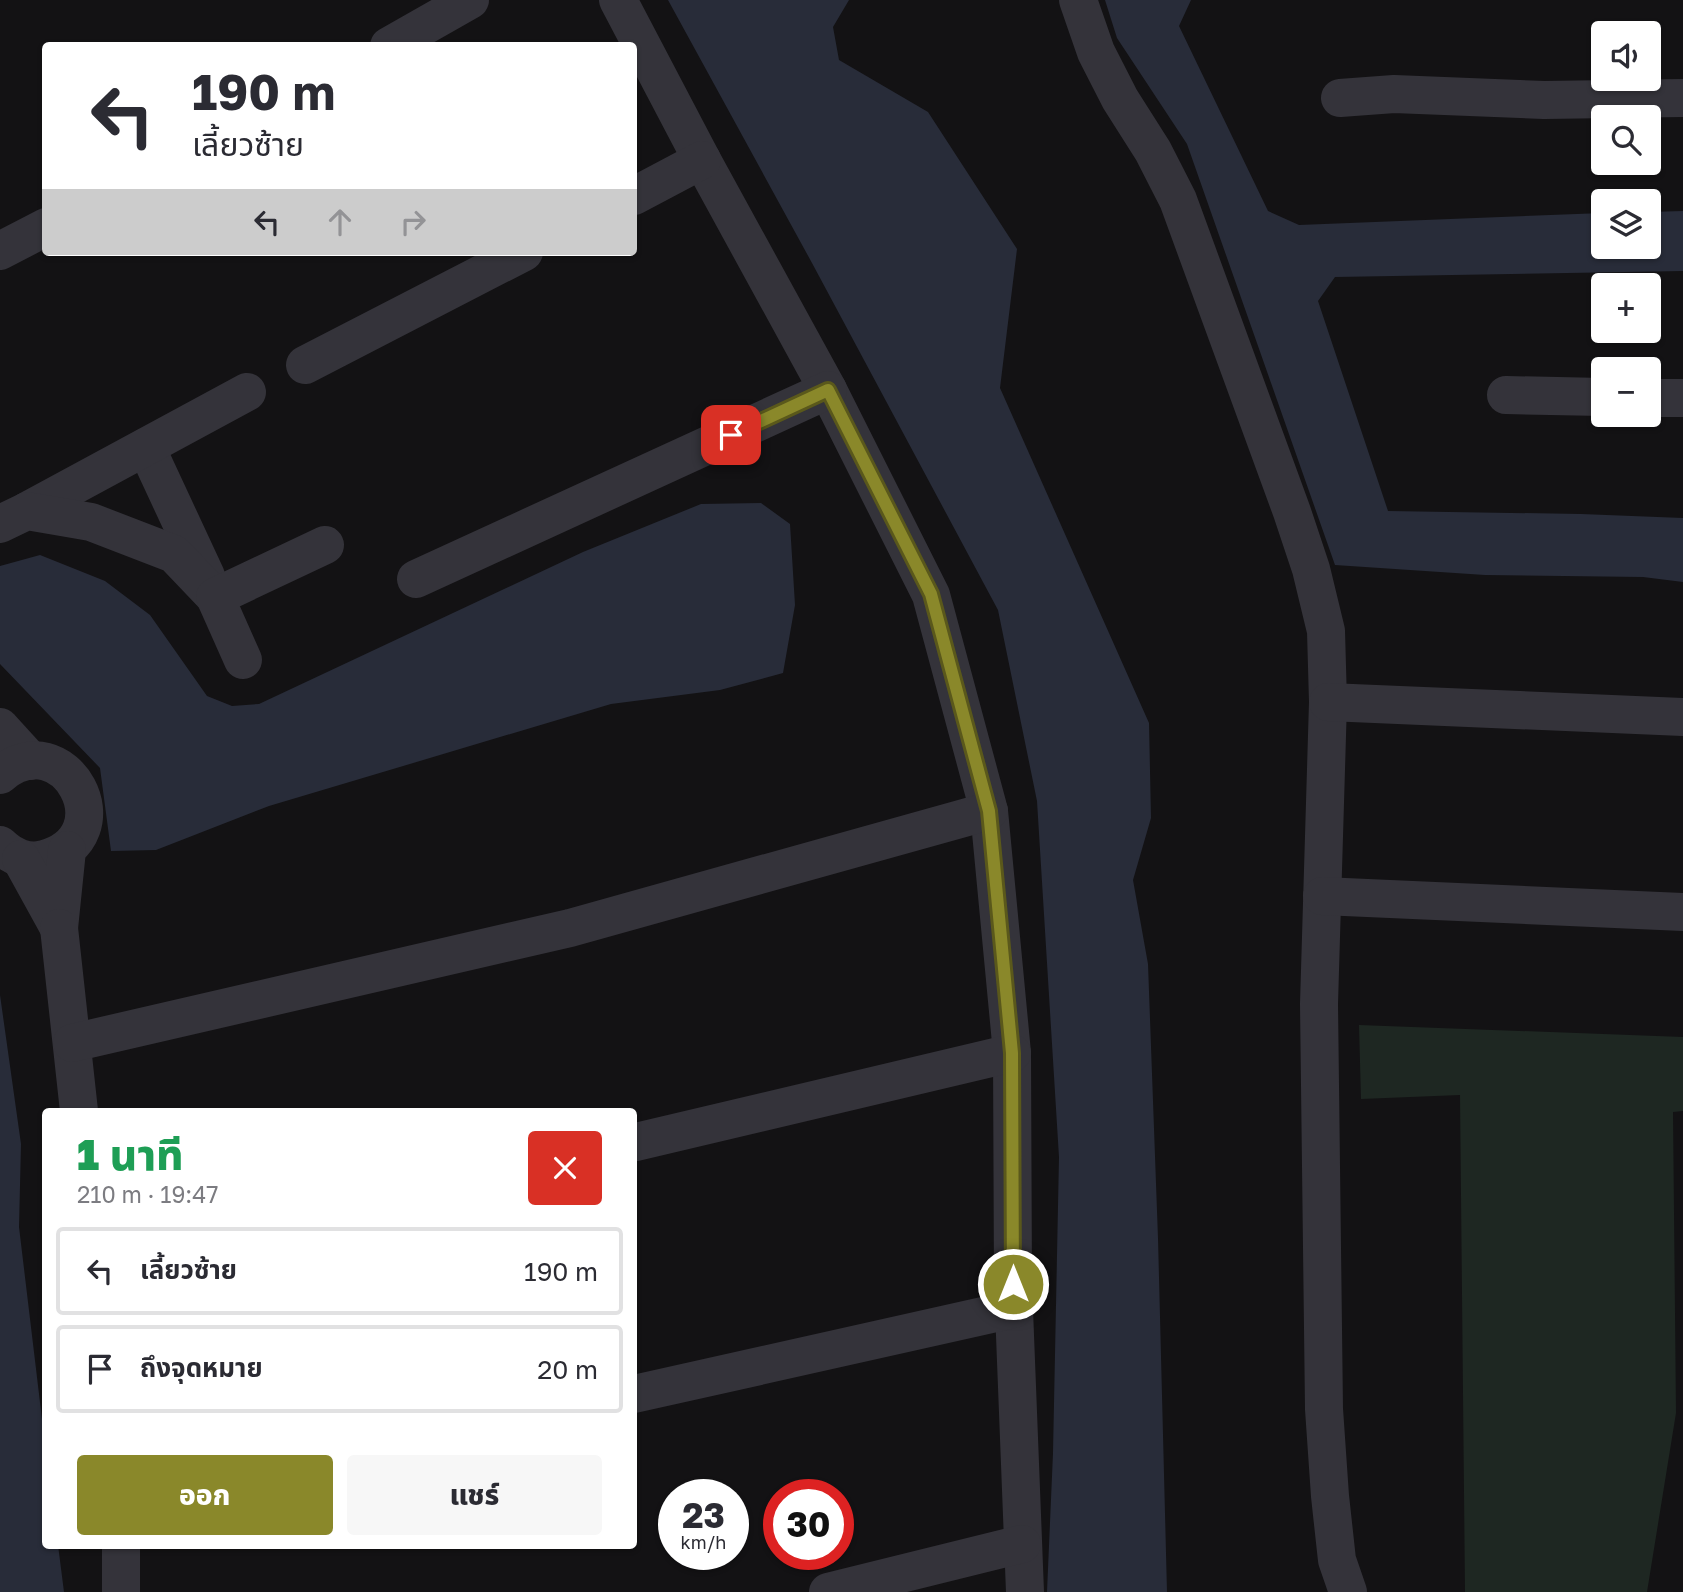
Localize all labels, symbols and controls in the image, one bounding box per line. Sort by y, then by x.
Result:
map controls [1591,21,1661,427]
button: sound [1591,21,1661,91]
text: 190 m [192,62,335,121]
icon: left [77,70,168,161]
button: search [1591,105,1661,175]
text: เลี้ยวซ้าย [192,125,304,163]
button: layers [1591,189,1661,259]
icon: left [248,203,286,241]
icon: ahead [321,203,359,241]
icon: right [394,203,432,241]
button: + [1591,273,1661,343]
button: − [1591,357,1661,427]
pin [701,405,761,465]
icon: arrive [712,416,750,454]
text: 1 นาที [77,1129,183,1179]
button: close [528,1131,602,1205]
text: 210 m · 19:47 [77,1180,218,1208]
position arrow [976,1247,1050,1321]
icon: left [81,1252,119,1290]
text: เลี้ยวซ้าย [140,1254,237,1285]
text: 190 m [524,1256,598,1287]
icon: arrive [81,1350,119,1388]
text: ถึงจุดหมาย [140,1352,263,1383]
text: 20 m [537,1354,598,1385]
button: ออก [77,1455,333,1535]
button: แชร์ [347,1455,602,1535]
speed limit sign: 30 [763,1479,854,1570]
text: 23 [682,1494,725,1536]
text: km/h [681,1531,726,1553]

